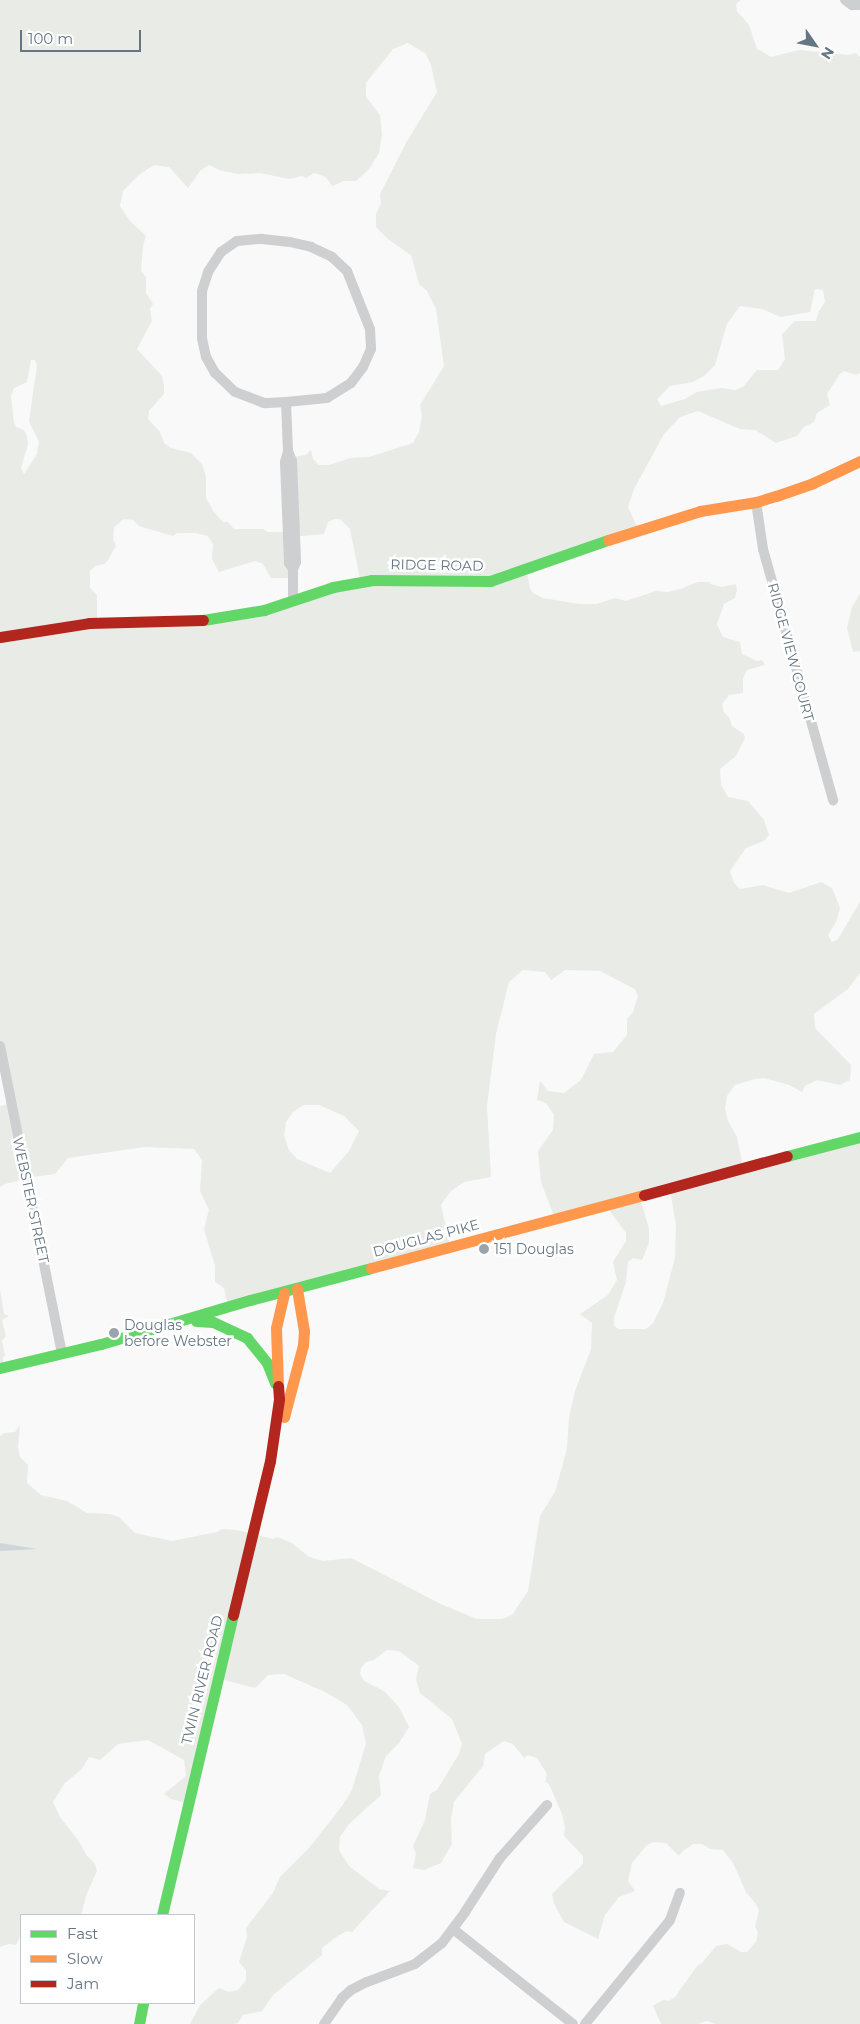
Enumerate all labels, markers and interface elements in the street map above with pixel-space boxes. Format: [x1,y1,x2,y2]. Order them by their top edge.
scale bar [22,20,144,52]
north arrow [790,20,840,70]
text: 100 m [28,29,73,48]
text: N [817,44,838,63]
street label: RIDGE ROAD [390,556,484,574]
street label: RIDGE VIEW COURT [764,581,818,723]
street label: WEBSTER STREET [9,1135,53,1265]
street label: DOUGLAS PIKE [371,1216,481,1260]
place label: 151 Douglas [494,1241,574,1257]
marker: 151 Douglas [478,1243,490,1255]
place label: Douglas before Webster [124,1317,232,1350]
marker: Douglas before Webster [108,1327,120,1339]
street label: TWIN RIVER ROAD [178,1614,226,1746]
legend [20,1914,195,2004]
text: Fast [67,1924,98,1943]
text: Slow [67,1949,103,1968]
text: Jam [67,1974,99,1993]

